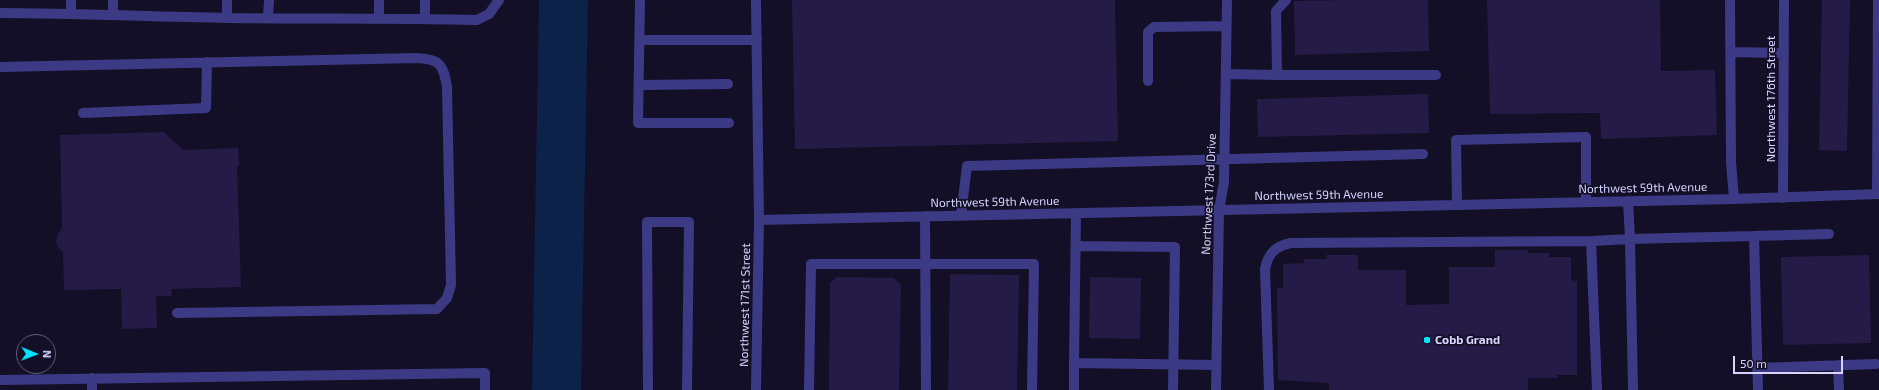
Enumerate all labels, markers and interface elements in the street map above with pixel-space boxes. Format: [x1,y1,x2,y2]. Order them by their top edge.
street label: Northwest 176th Street [1764,36,1778,162]
street label: Northwest 173rd Drive [1199,133,1219,255]
street label: Northwest 59th Avenue [1578,180,1708,196]
street label: Northwest 59th Avenue [1254,187,1384,203]
street label: Northwest 59th Avenue [930,194,1060,210]
street label: Northwest 171st Street [737,243,753,367]
place label: Cobb Grand [1435,333,1500,347]
north arrow [16,334,56,374]
marker: Cobb Grand [1422,335,1432,345]
scale bar [1735,348,1845,374]
text: N [41,350,54,358]
text: 50 m [1740,356,1767,370]

